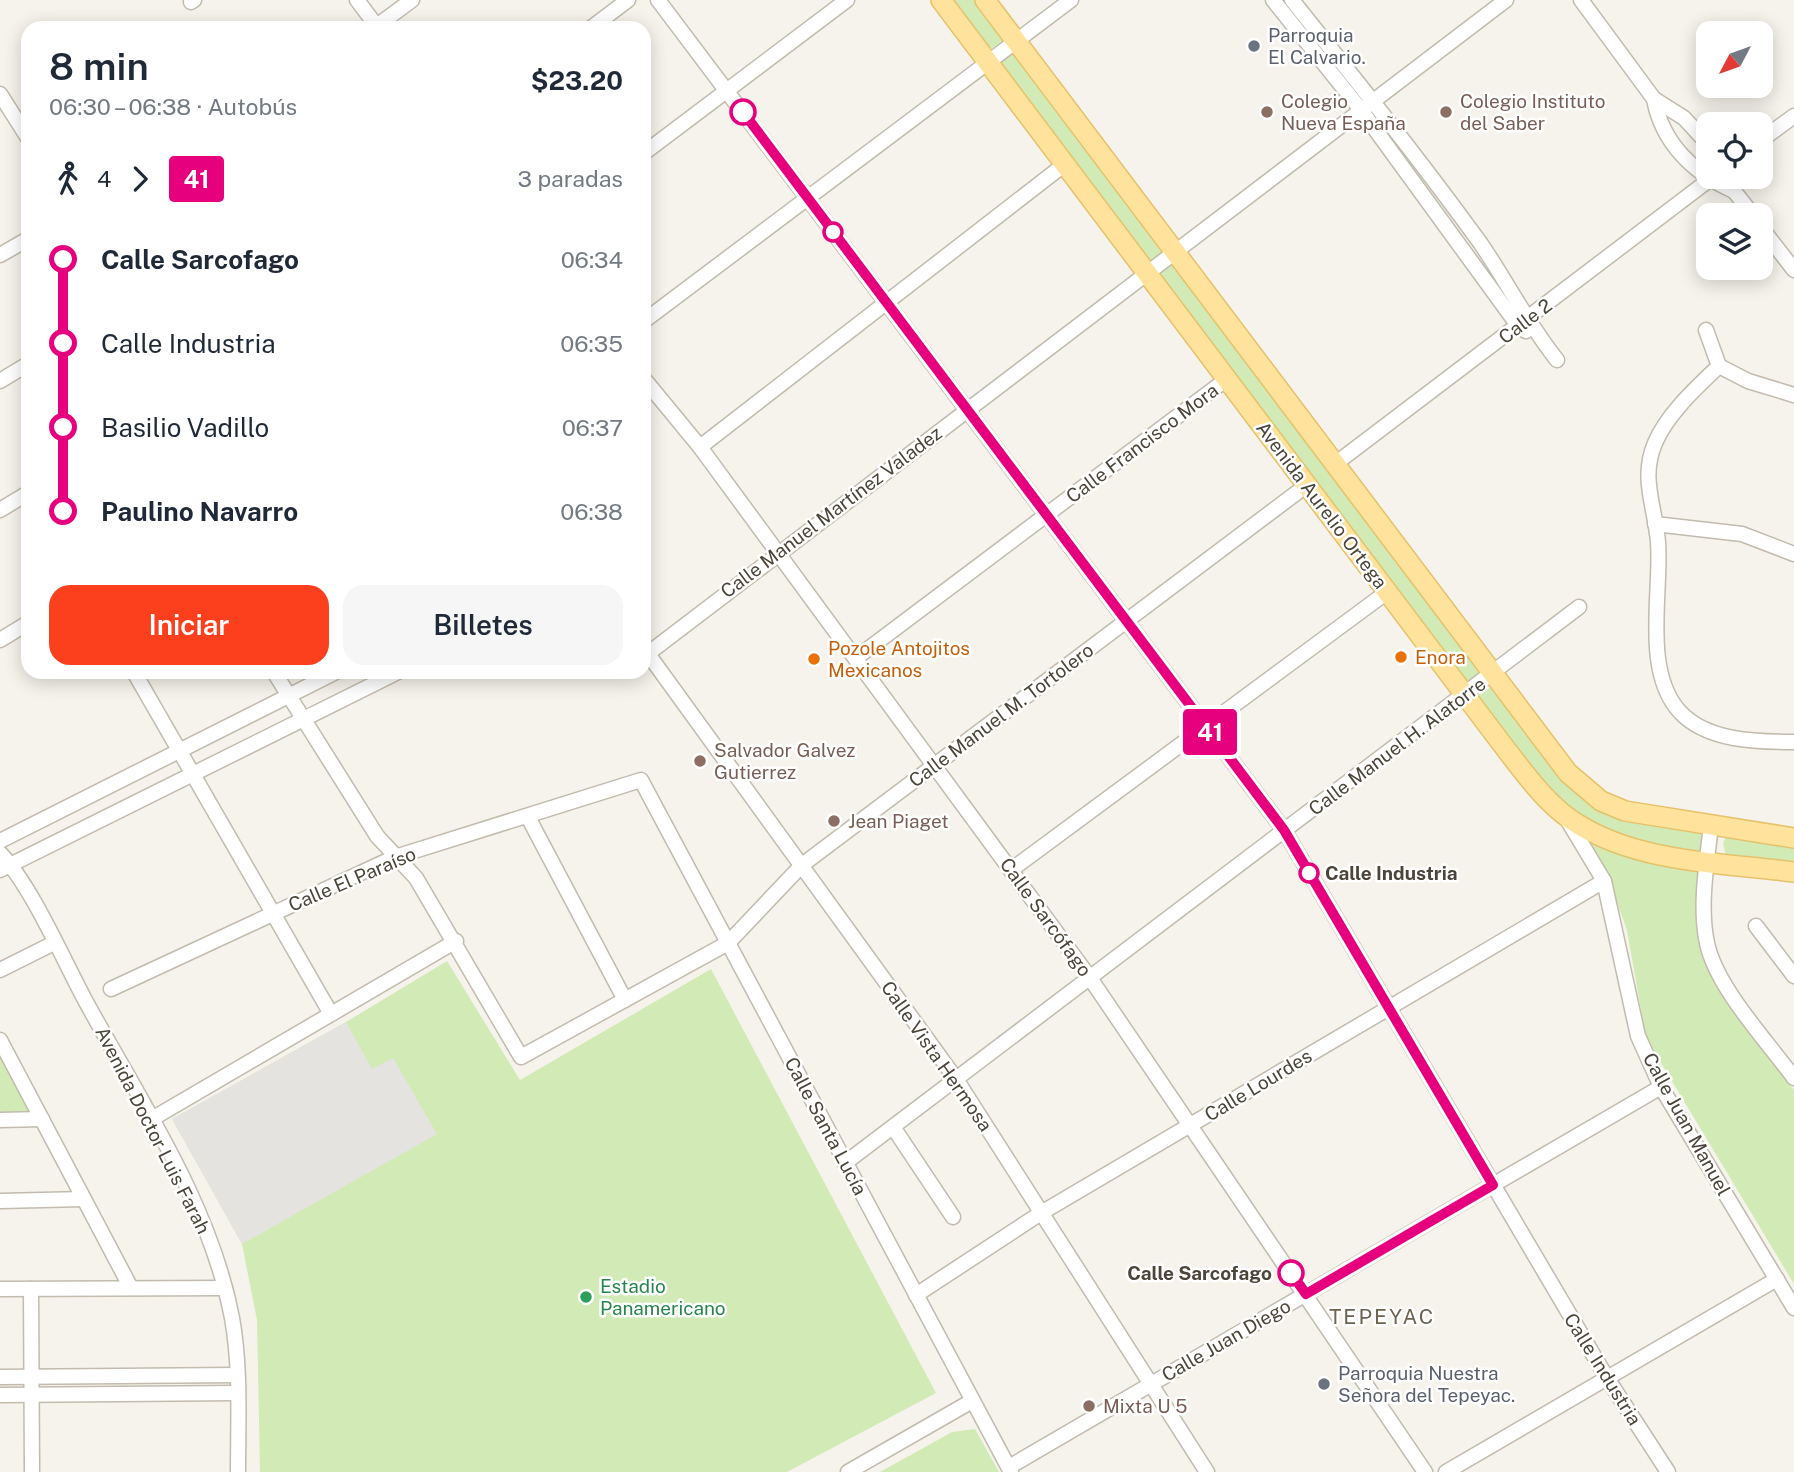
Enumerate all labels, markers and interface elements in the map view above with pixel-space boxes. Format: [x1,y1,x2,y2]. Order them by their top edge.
north arrow [1696,21,1773,98]
map controls [1696,21,1773,280]
place label: Parroquia El Calvario. [1268,24,1366,68]
marker: Parroquia El Calvario. [1246,38,1262,54]
text: 8 min [49,44,149,89]
text: $23.20 [531,65,623,96]
place label: Colegio Nueva España [1281,90,1406,134]
place label: Colegio Instituto del Saber [1460,90,1605,134]
text: 06:30 – 06:38 · Autobús [49,93,297,120]
unlabelled marker [730,99,756,125]
marker: Colegio Nueva España [1259,104,1275,120]
marker: Colegio Instituto del Saber [1438,104,1454,120]
button: locate [1696,112,1773,189]
icon: walk [49,160,87,198]
icon: forward [121,160,159,198]
text: 4 [97,165,111,192]
text: 41 [183,165,210,193]
text: 3 paradas [517,165,623,192]
button: layers [1696,203,1773,280]
unlabelled marker [823,222,843,242]
text: Calle Sarcofago [101,244,299,275]
text: 06:34 [561,246,623,273]
street label: Calle 2 [1494,294,1556,348]
text: Calle Industria [101,328,276,359]
text: 06:35 [560,330,623,357]
street label: Calle Francisco Mora [1062,379,1222,507]
text: Basilio Vadillo [101,412,269,443]
text: 06:37 [562,414,623,441]
street label: Avenida Aurelio Ortega [1252,417,1392,593]
street label: Calle Manuel Martínez Valadez [716,422,946,602]
text: Paulino Navarro [101,496,298,527]
text: 06:38 [560,498,623,525]
button: Iniciar [49,585,329,665]
button: Billetes [343,585,623,665]
place label: Pozole Antojitos Mexicanos [828,637,970,681]
street label: Calle Manuel M. Tortolero [904,638,1098,792]
place label: Enora [1415,646,1466,668]
marker: Enora [1393,649,1409,665]
marker: Pozole Antojitos Mexicanos [806,651,822,667]
street label: Calle Manuel H. Alatorre [1304,672,1490,820]
line badge: 41 [1178,709,1242,755]
text: 41 [1197,718,1223,746]
place label: Salvador Galvez Gutierrez [714,739,855,783]
marker: Salvador Galvez Gutierrez [692,753,708,769]
place label: Jean Piaget [848,810,949,832]
marker: Jean Piaget [826,813,842,829]
street label: Calle El Paraíso [285,842,419,916]
street label: Calle Sarcófago [996,854,1096,980]
place label: Calle Industria [1325,862,1457,884]
marker: Calle Industria [1299,863,1319,883]
street label: Calle Vista Hermosa [877,977,997,1135]
street label: Avenida Doctor Luis Farah [91,1023,215,1237]
street label: Calle Lourdes [1201,1044,1315,1126]
street label: Calle Juan Manuel [1639,1049,1735,1199]
street label: Calle Santa Lucía [780,1053,872,1199]
marker: Calle Sarcofago [1278,1260,1304,1286]
place label: Calle Sarcofago [1127,1262,1272,1284]
place label: Estadio Panamericano [600,1275,726,1319]
marker: Estadio Panamericano [578,1289,594,1305]
street label: Calle Juan Diego [1158,1294,1294,1386]
district label: TEPEYAC [1329,1304,1435,1329]
street label: Calle Industria [1560,1309,1646,1429]
place label: Parroquia Nuestra Señora del Tepeyac. [1338,1362,1515,1406]
marker: Parroquia Nuestra Señora del Tepeyac. [1316,1376,1332,1392]
place label: Mixta U 5 [1103,1395,1187,1417]
marker: Mixta U 5 [1081,1398,1097,1414]

